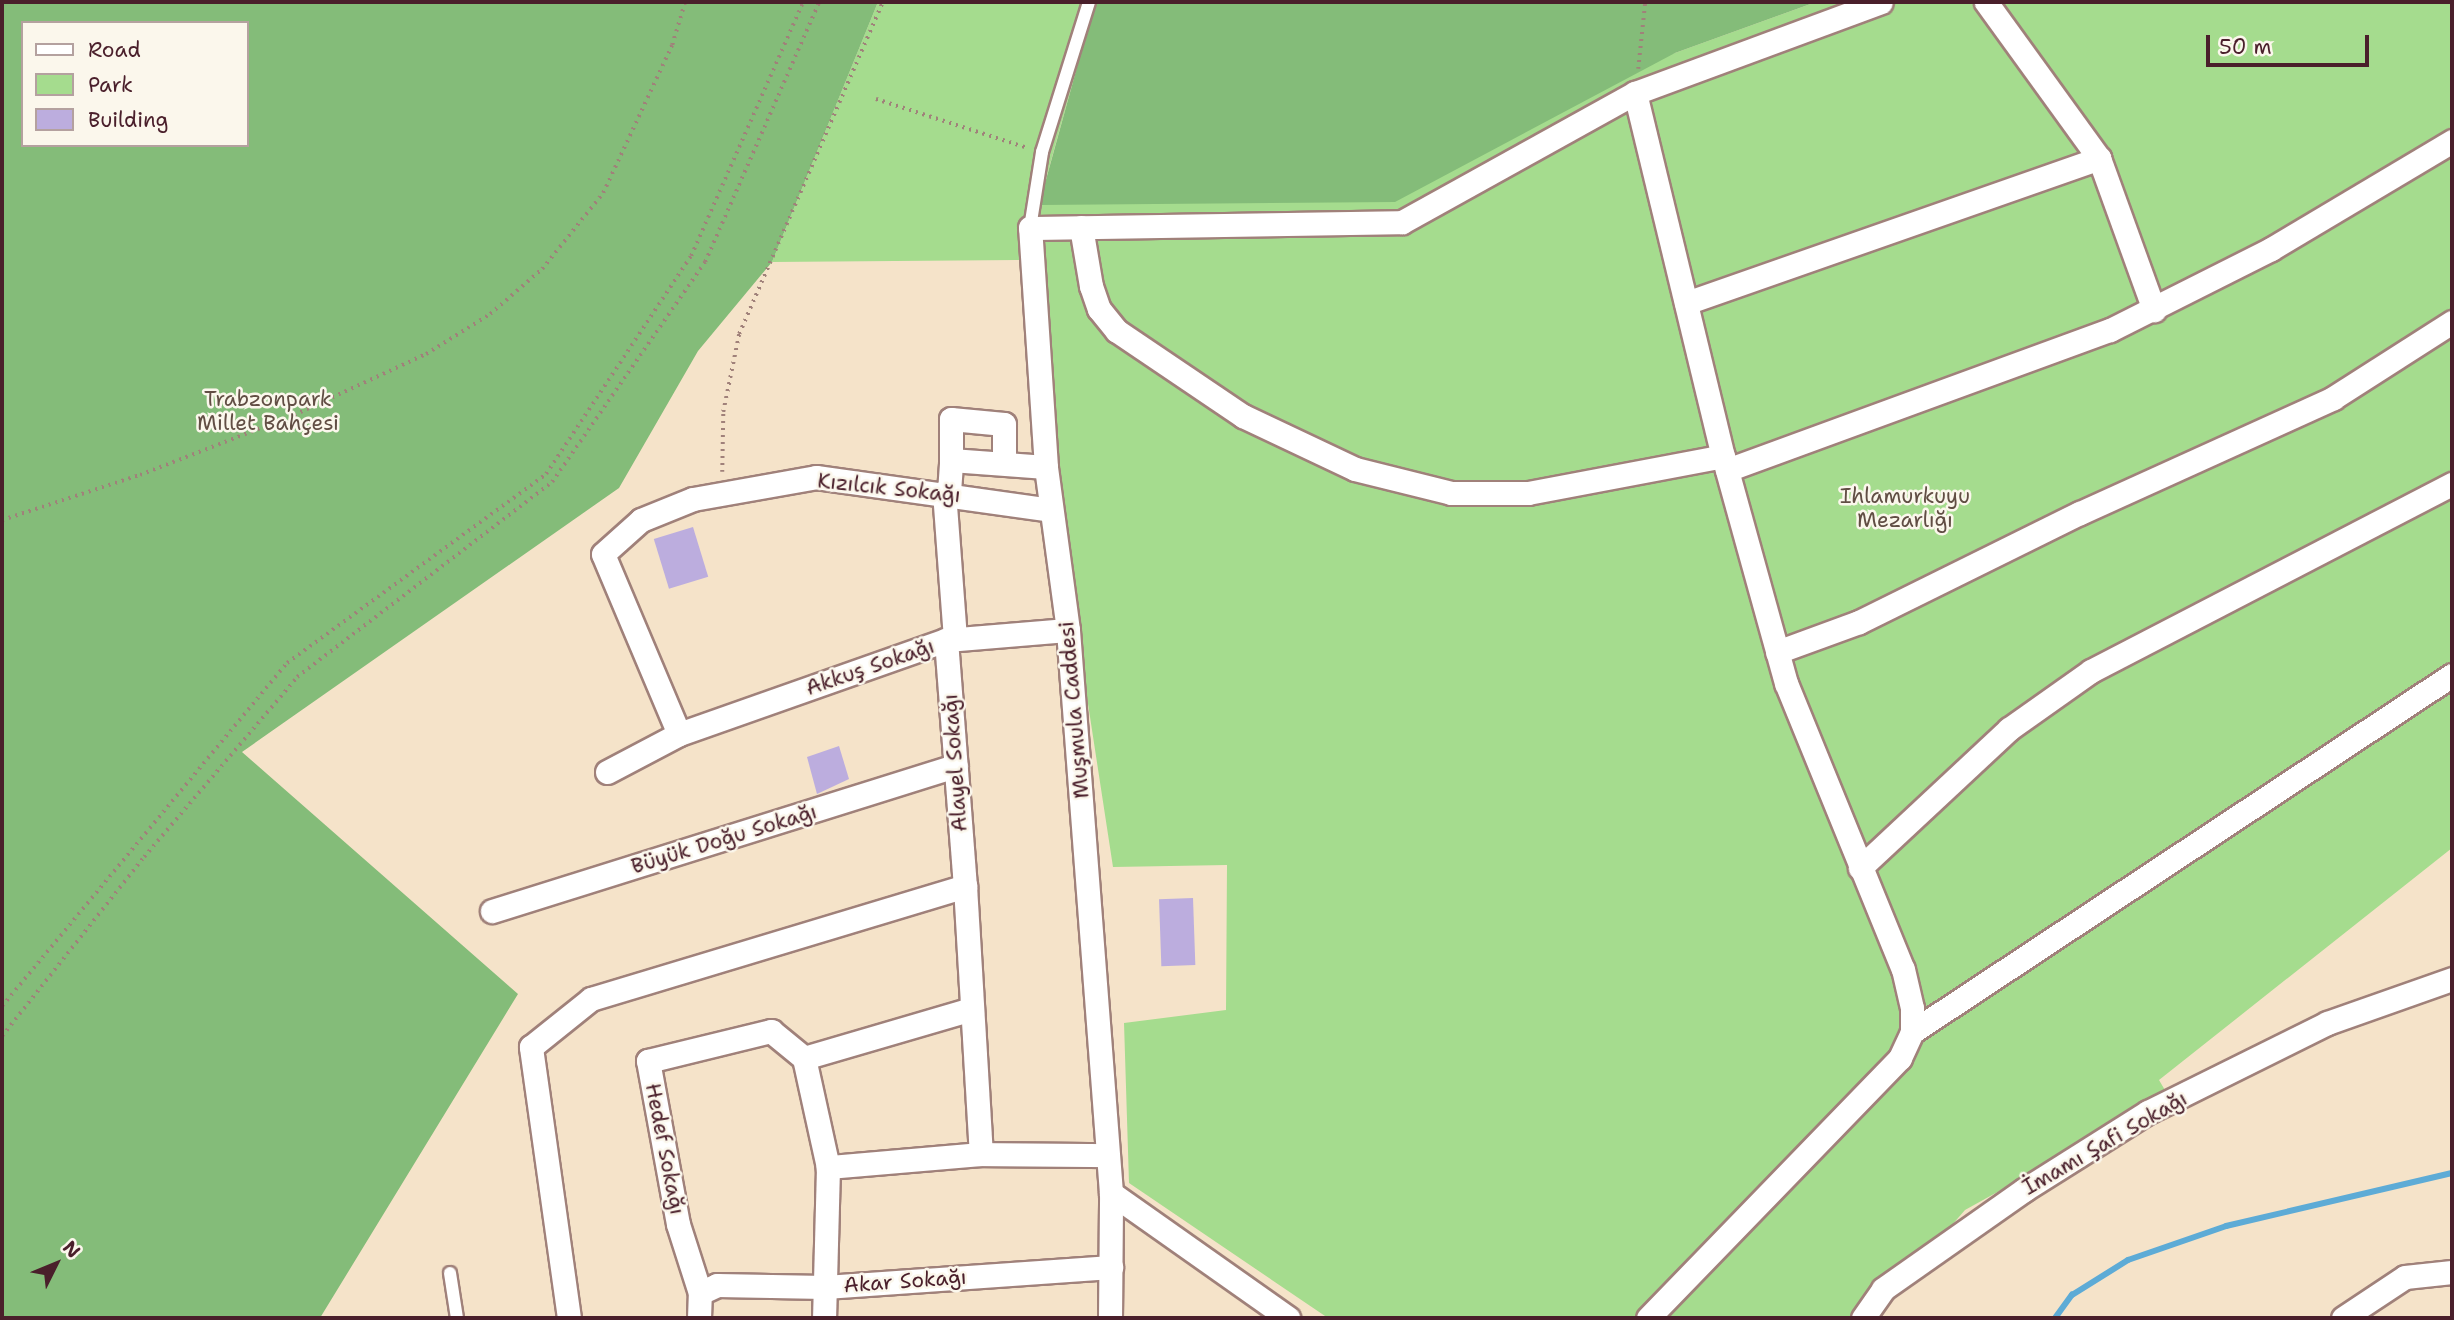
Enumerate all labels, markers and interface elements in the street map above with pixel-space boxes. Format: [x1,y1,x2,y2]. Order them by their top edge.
legend [21,21,248,147]
scale bar [2209,21,2372,65]
text: 50 m [2219,33,2272,61]
text: Road [88,36,141,64]
text: Park [88,71,133,99]
text: Building [88,106,168,134]
park label: Trabzonpark Millet Bahçesi [197,386,339,436]
street label: Kızılcık Sokağı [816,468,962,508]
park label: Ihlamurkuyu Mezarlığı [1840,483,1970,533]
street label: Muşmula Caddesi [1054,620,1094,800]
street label: Akkuş Sokağı [802,633,938,701]
street label: Alayel Sokağı [938,693,972,833]
street label: Büyük Doğu Sokağı [628,799,820,879]
street label: Hedef Sokağı [640,1081,690,1217]
street label: İmamı Şafi Sokağı [2018,1086,2192,1200]
north arrow [21,1229,91,1299]
text: N [57,1235,86,1263]
street label: Akar Sokağı [843,1264,967,1298]

